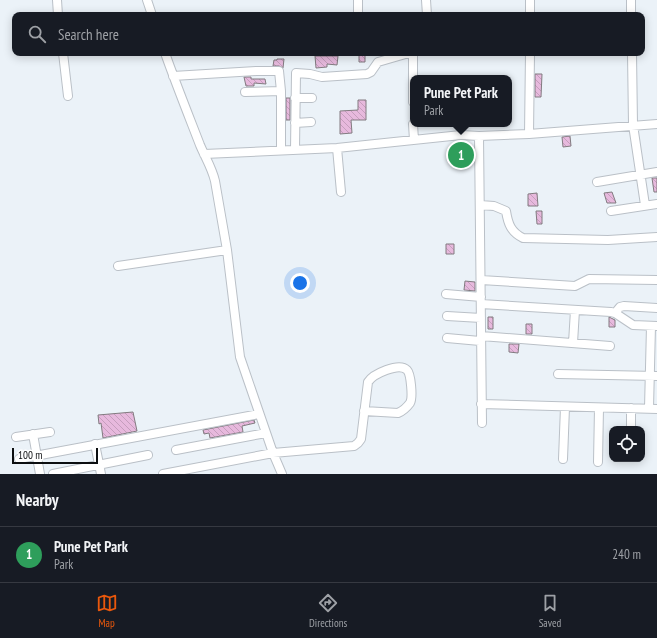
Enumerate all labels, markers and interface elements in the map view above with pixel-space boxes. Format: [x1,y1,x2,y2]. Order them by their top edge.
search box [12,12,645,56]
icon: search [26,23,48,45]
text: Search here [58,25,119,44]
popup [410,75,512,127]
text: Pune Pet Park [424,83,498,102]
text: Park [424,102,443,119]
pin: 1 [448,140,474,170]
your location [290,273,310,293]
map controls [609,426,645,462]
button: locate [609,426,645,462]
scale bar [12,446,98,465]
text: 100 m [18,448,42,462]
text: Nearby [16,489,59,511]
text: Pune Pet Park [54,537,128,556]
text: 1 [26,546,32,563]
text: 240 m [612,546,641,563]
text: Park [54,556,73,573]
tab: Map [96,592,118,630]
tab: Directions [309,592,347,630]
tab: Saved [539,592,561,630]

